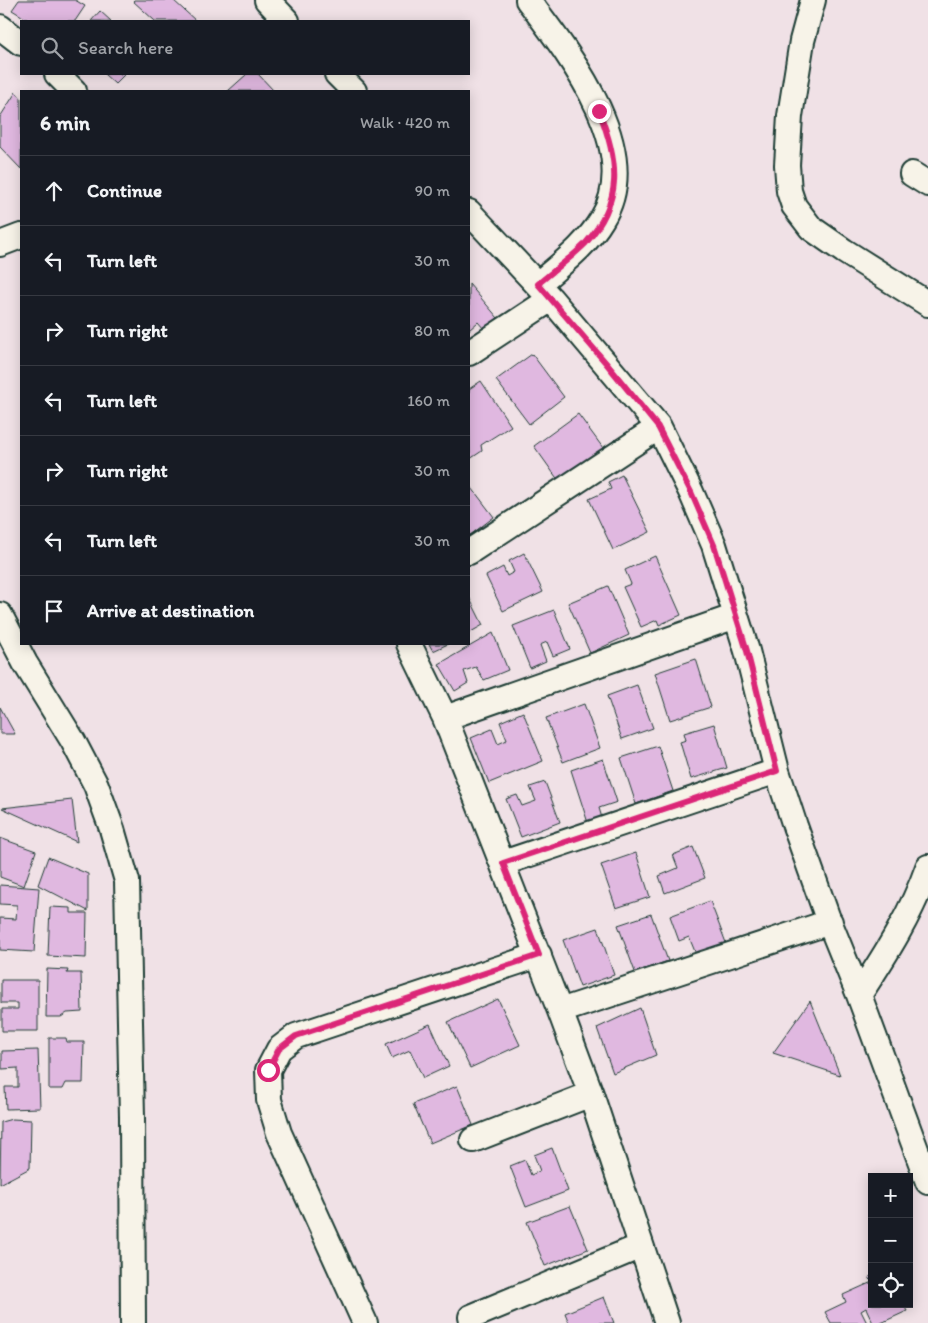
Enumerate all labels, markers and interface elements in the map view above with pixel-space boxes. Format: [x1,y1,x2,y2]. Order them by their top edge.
search box [20,20,470,75]
icon: search [38,34,66,62]
text: Search here [78,36,173,59]
route end [588,100,611,123]
text: 6 min [40,110,90,135]
text: Walk · 420 m [360,113,450,132]
icon: ahead [40,177,68,205]
text: Continue [87,179,162,202]
text: 90 m [415,181,450,200]
icon: left [40,247,68,275]
text: Turn left [87,249,157,272]
text: 30 m [414,251,450,270]
icon: right [40,317,68,345]
text: Turn right [87,319,168,342]
text: 80 m [414,321,450,340]
icon: left [40,387,68,415]
text: Turn left [87,389,157,412]
text: 160 m [407,391,450,410]
icon: right [40,457,68,485]
text: Turn right [87,459,168,482]
text: 30 m [414,461,450,480]
icon: left [40,527,68,555]
text: Turn left [87,529,157,552]
text: 30 m [414,531,450,550]
icon: arrive [40,597,68,625]
text: Arrive at destination [87,599,254,622]
route start [257,1059,280,1082]
map controls [868,1173,913,1308]
button: + [868,1173,913,1218]
button: − [868,1218,913,1263]
button: locate [868,1263,913,1308]

